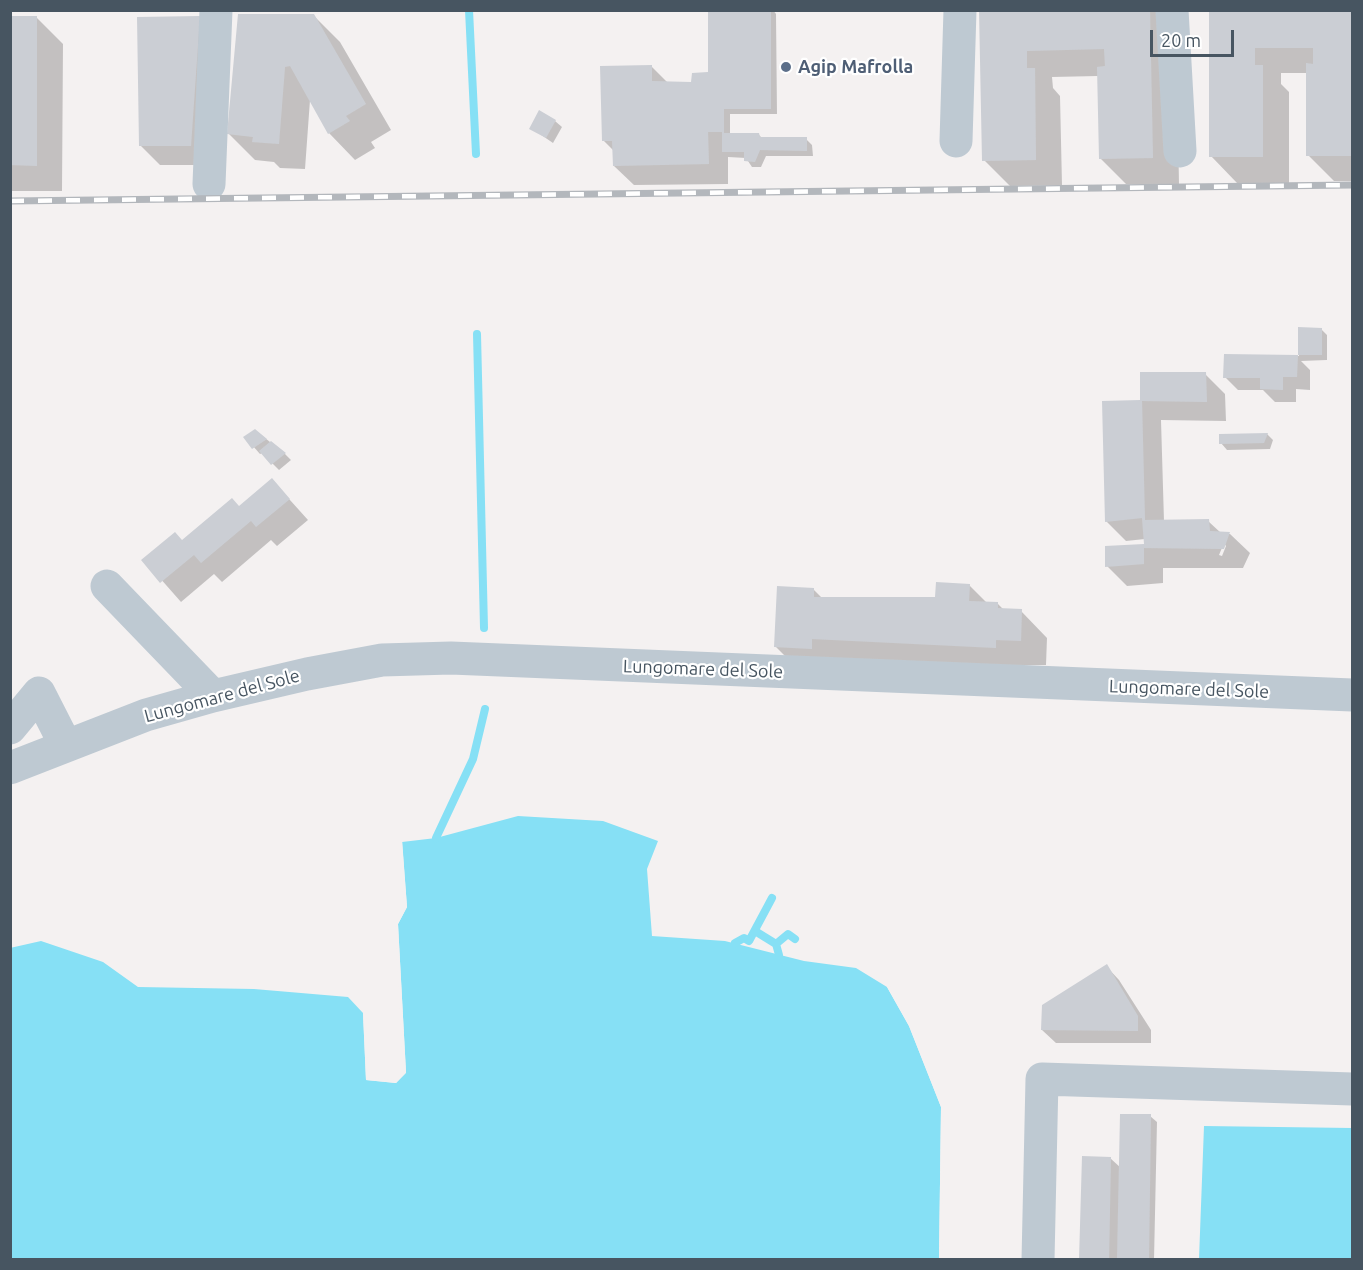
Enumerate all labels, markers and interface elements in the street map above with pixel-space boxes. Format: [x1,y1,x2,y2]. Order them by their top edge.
scale bar [1153,18,1237,56]
text: 20 m [1161,30,1201,50]
place label: Agip Mafrolla [798,56,913,78]
marker: Agip Mafrolla [779,60,793,74]
street label: Lungomare del Sole [623,655,783,683]
street label: Lungomare del Sole [142,665,302,727]
street label: Lungomare del Sole [1109,675,1269,703]

